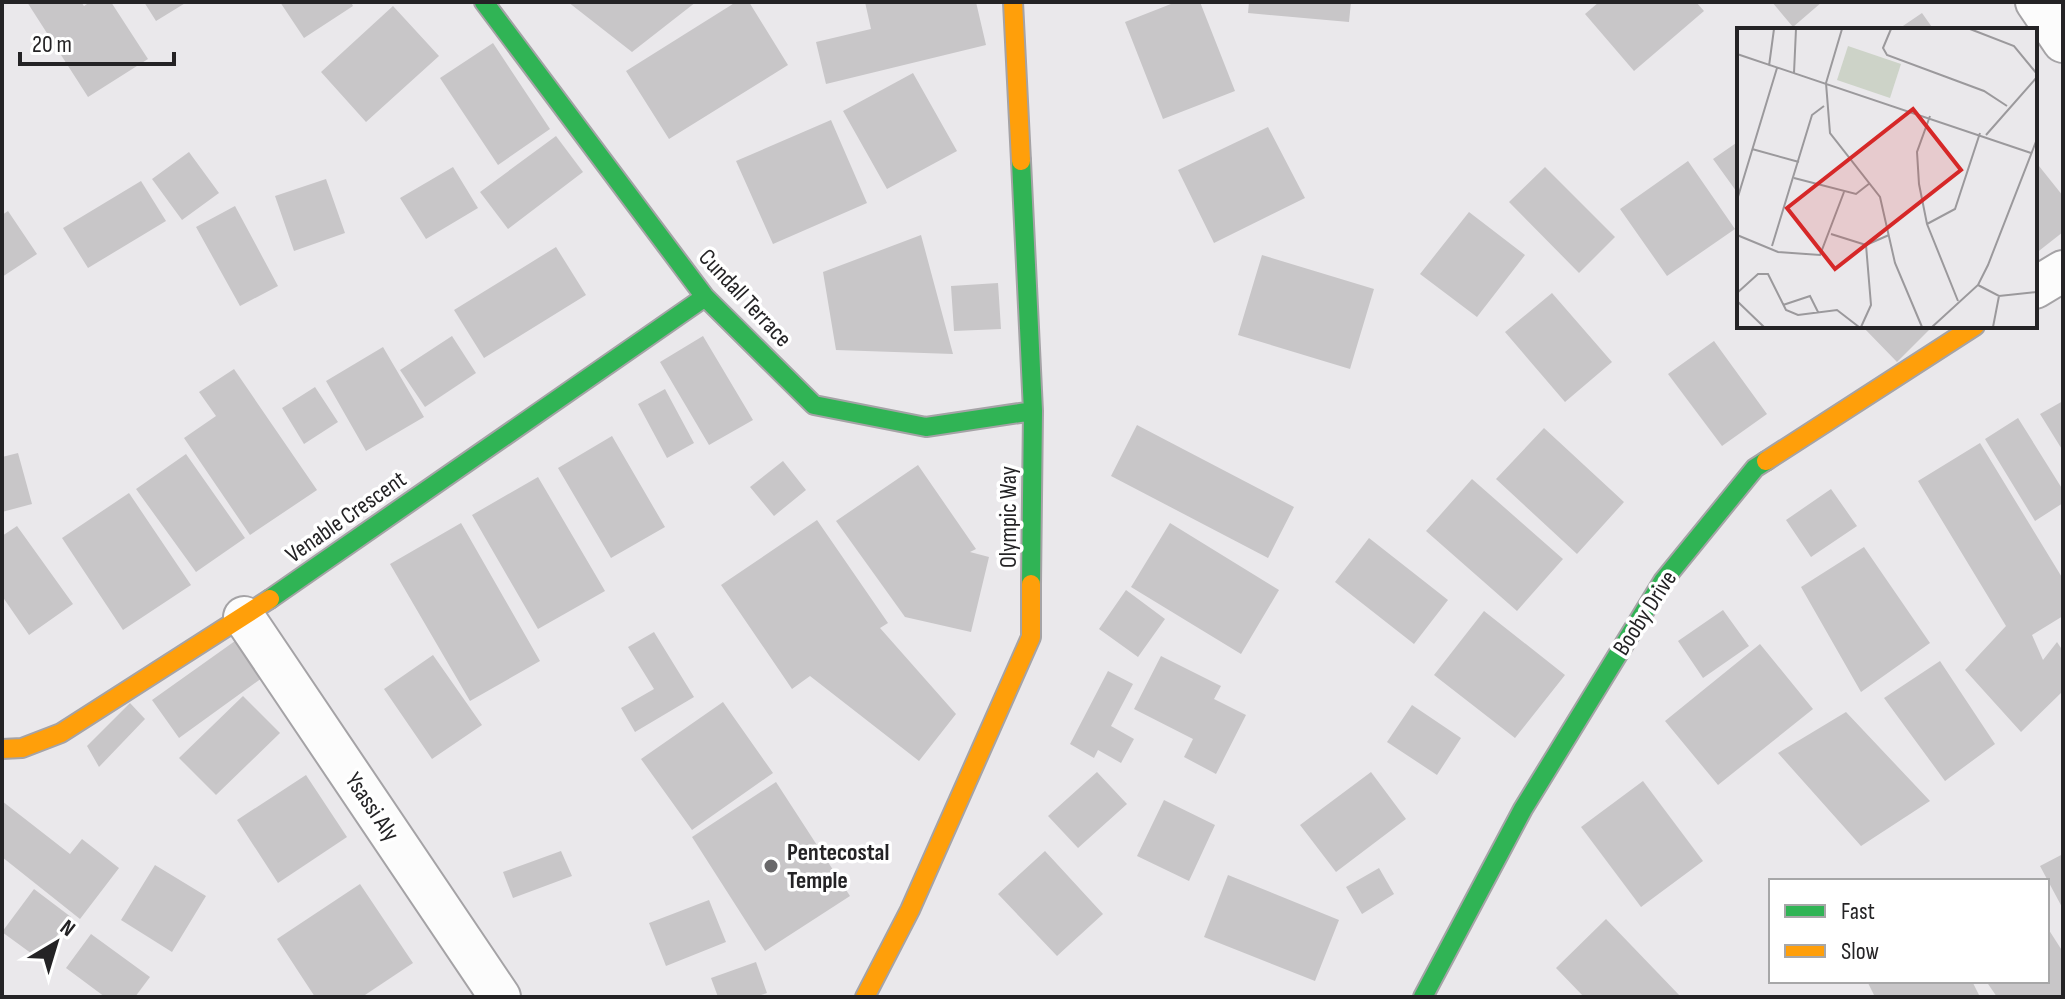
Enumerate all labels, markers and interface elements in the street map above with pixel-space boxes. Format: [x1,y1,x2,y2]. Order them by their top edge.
scale bar [20,16,174,66]
inset map [1737,28,2037,328]
text: 20 m [32,30,72,59]
street label: Cundall Terrace [692,243,798,353]
street label: Venable Crescent [280,465,412,569]
street label: Olympic Way [994,466,1023,568]
street label: Booby Drive [1607,565,1683,661]
street label: Ysassi Aly [339,767,405,847]
place label: Pentecostal Temple [787,838,889,895]
marker: Pentecostal Temple [762,857,780,875]
legend [1769,879,2049,983]
text: Fast [1841,897,1875,926]
north arrow [16,903,96,983]
text: N [54,914,80,943]
text: Slow [1841,937,1879,966]

